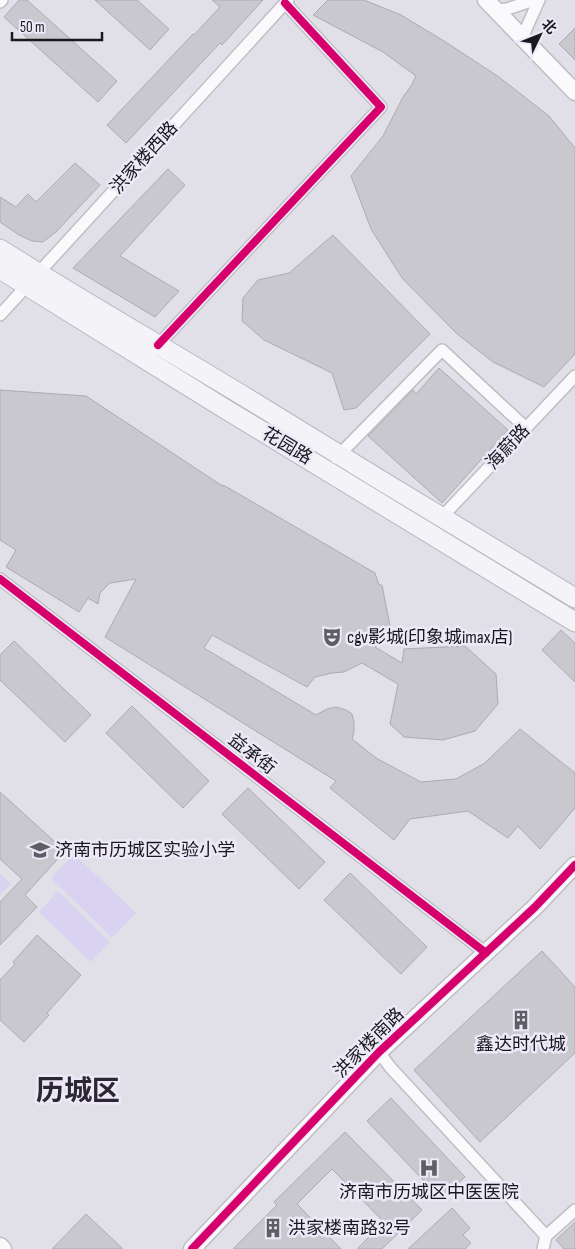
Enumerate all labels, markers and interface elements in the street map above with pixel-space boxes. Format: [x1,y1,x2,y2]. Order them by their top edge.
scale bar [12,10,102,42]
north arrow [515,10,565,60]
text: 北 [538,16,560,37]
text: 50 m [20,18,45,37]
street label: 洪家楼西路 [106,118,182,198]
street label: 海蔚路 [482,420,534,474]
street label: 花园路 [258,423,316,469]
theatre icon: cgv影城(印象城imax店) [321,626,343,648]
place label: cgv影城(印象城imax店) [347,627,512,648]
street label: 益承街 [224,729,280,779]
school or university icon: 济南市历城区实验小学 [29,839,51,861]
place label: 济南市历城区实验小学 [55,840,235,861]
street label: 洪家楼南路 [330,1004,408,1082]
building icon: 鑫达时代城 [510,1009,532,1031]
place label: 鑫达时代城 [476,1034,566,1055]
district label: 历城区 [36,1075,120,1108]
hospital icon: 济南市历城区中医医院 [418,1157,440,1179]
place label: 济南市历城区中医医院 [339,1182,519,1203]
building icon: 洪家楼南路32号 [262,1217,284,1239]
place label: 洪家楼南路32号 [288,1218,411,1239]

